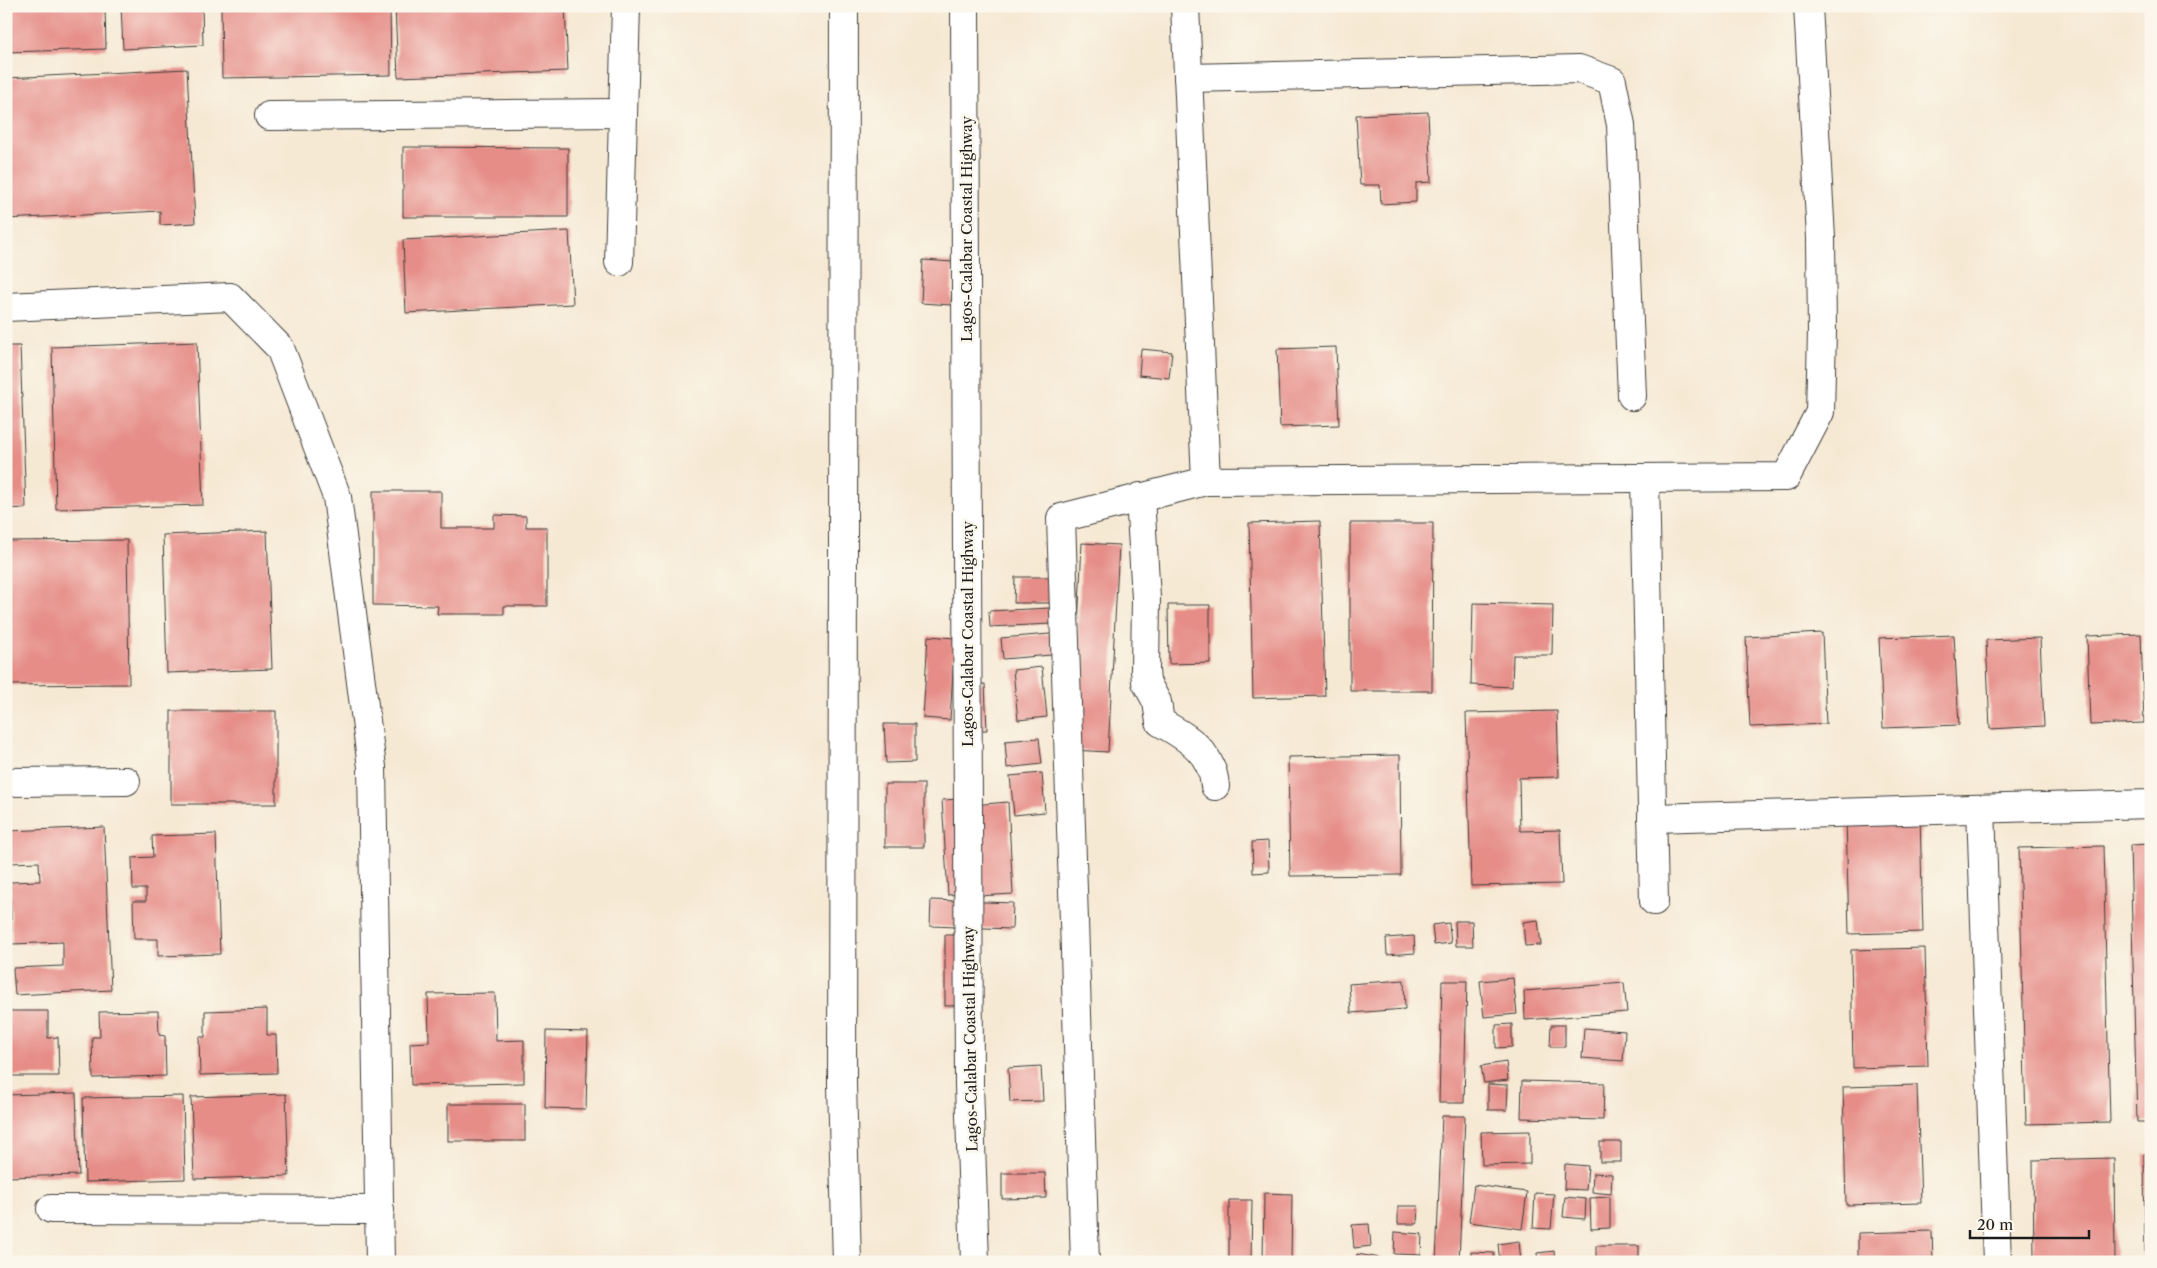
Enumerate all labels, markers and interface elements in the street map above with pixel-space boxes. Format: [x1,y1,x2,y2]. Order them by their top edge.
street label: Lagos-Calabar Coastal Highway [957,115,976,342]
street label: Lagos-Calabar Coastal Highway [958,520,977,747]
street label: Lagos-Calabar Coastal Highway [959,925,981,1152]
scale bar [1970,1208,2088,1240]
text: 20 m [1977,1215,2013,1234]

